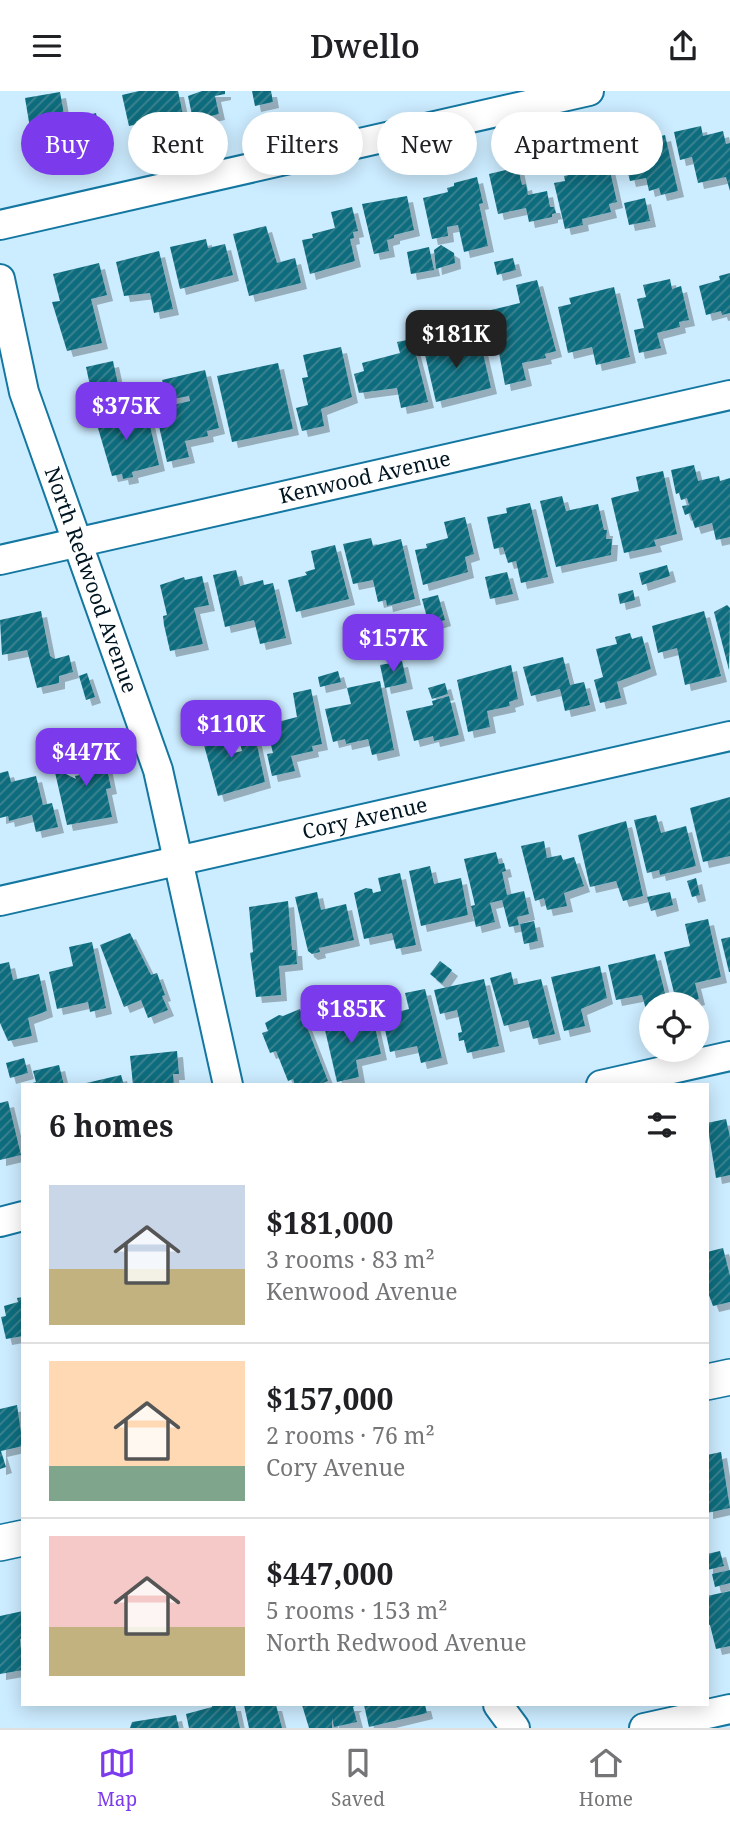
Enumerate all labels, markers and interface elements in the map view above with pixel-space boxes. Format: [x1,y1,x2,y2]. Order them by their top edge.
text: Dwello [310,24,420,67]
icon: menu [28,27,66,65]
icon: share [664,27,702,65]
chip: Buy [21,112,114,175]
chip: Rent [128,112,228,175]
chip: Filters [242,112,363,175]
chip: New [377,112,477,175]
chip: Apartment [491,112,663,175]
pin: $181K [407,310,505,370]
text: $181K [422,317,490,349]
pin: $375K [77,383,175,442]
text: $375K [92,389,160,421]
street label: Kenwood Avenue [276,444,453,510]
street label: North Redwood Avenue [39,463,145,697]
pin: $157K [344,615,442,674]
text: $157K [359,621,427,653]
pin: $110K [182,701,280,760]
text: $110K [197,707,265,739]
pin: $447K [37,729,135,788]
text: $447K [52,735,120,767]
street label: Cory Avenue [299,790,430,845]
pin: $185K [302,985,400,1045]
text: $185K [317,992,385,1024]
map controls [639,992,709,1062]
button: locate [639,992,709,1062]
text: 6 homes [49,1105,173,1146]
icon: filters [643,1106,681,1144]
text: $181,000 [266,1202,393,1243]
icon: home [105,1213,189,1297]
text: 3 rooms · 83 m² [266,1243,435,1275]
text: Kenwood Avenue [266,1275,457,1307]
text: $157,000 [266,1378,393,1419]
icon: home [105,1389,189,1473]
text: 2 rooms · 76 m² [266,1419,435,1451]
text: Cory Avenue [266,1451,405,1483]
text: $447,000 [266,1553,393,1594]
icon: home [105,1564,189,1648]
text: 5 rooms · 153 m² [266,1594,448,1626]
text: North Redwood Avenue [266,1626,527,1658]
tab: Map [97,1744,137,1812]
tab: Saved [331,1744,385,1812]
tab: Home [579,1744,633,1812]

